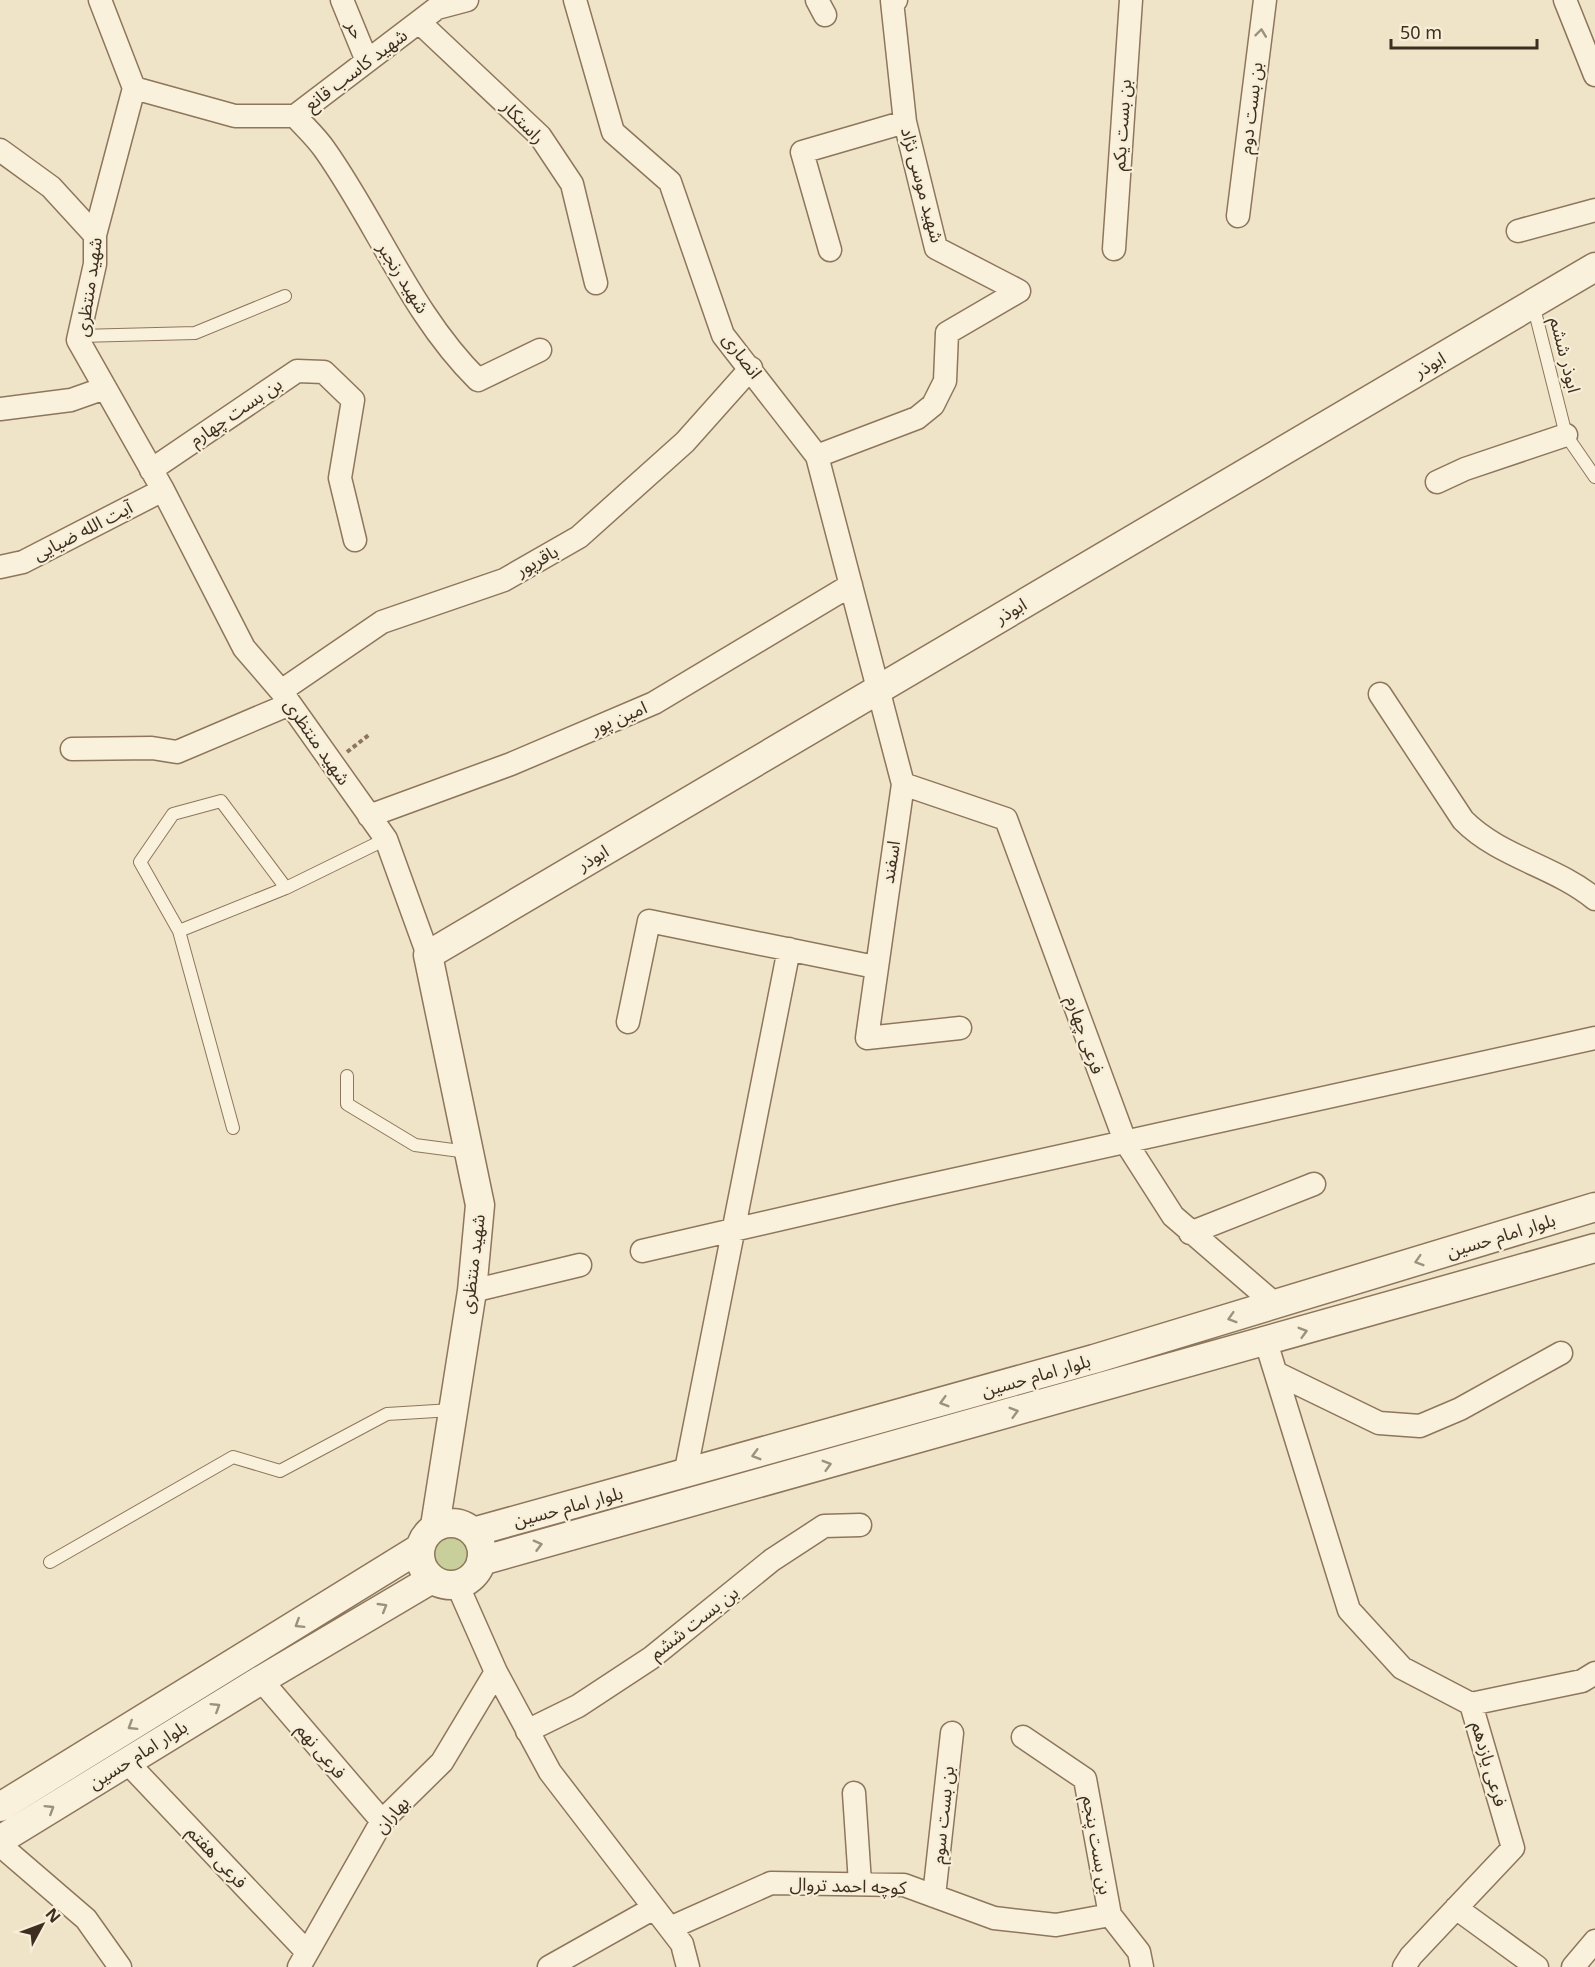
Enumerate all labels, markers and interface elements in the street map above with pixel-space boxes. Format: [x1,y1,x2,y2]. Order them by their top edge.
scale bar [1391,12,1536,50]
street label: حر [334,13,376,46]
text: 50 m [1400,14,1442,52]
street label: شهید کاسب قانع [295,18,417,122]
one-way arrow [1254,29,1266,38]
street label: بن بست دوم [1227,60,1275,156]
street label: بن بست یکم [1100,78,1144,172]
street label: راستکار [490,89,555,154]
street label: شهید موسی نژاد [888,123,956,247]
street label: شهید رنجبر [365,233,440,322]
street label: شهید منتظری [63,235,115,339]
street label: ابوذر ششم [1537,313,1593,397]
street label: انصاری [711,324,773,388]
street label: ابوذر [1405,340,1454,390]
street label: بن بست چهارم [181,366,291,458]
street label: آیت الله ضیایی [26,489,141,573]
street label: باقرپور [507,533,566,589]
street label: ابوذر [986,586,1035,636]
street label: امین پور [584,689,653,747]
street label: شهید منتظری [273,690,361,794]
street label: ابوذر [568,833,617,883]
street label: اسفند [869,838,913,886]
street label: فرعی چهارم [1054,990,1116,1080]
street label: بلوار امام حسین [1442,1201,1560,1271]
street label: شهید منتظری [448,1212,498,1316]
one-way arrow [1414,1254,1425,1266]
one-way arrow [1227,1311,1238,1323]
one-way arrow [1298,1326,1308,1339]
street label: بلوار امام حسین [977,1342,1095,1410]
one-way arrow [939,1395,950,1407]
one-way arrow [1009,1407,1019,1419]
one-way arrow [751,1448,762,1460]
one-way arrow [821,1460,832,1472]
street label: بلوار امام حسین [509,1474,627,1540]
one-way arrow [532,1540,542,1552]
street label: بن بست ششم [640,1575,748,1671]
one-way arrow [377,1603,387,1615]
one-way arrow [295,1616,305,1628]
one-way arrow [210,1703,220,1715]
street label: بلوار امام حسین [80,1709,196,1801]
street label: فرعی نهم [285,1714,357,1788]
street label: فرعی یازدهم [1459,1717,1519,1811]
one-way arrow [128,1718,139,1729]
street label: بن بست سوم [919,1764,967,1866]
street label: بهاران [364,1787,420,1843]
street label: بن بست پنجم [1070,1792,1124,1898]
one-way arrow [44,1805,54,1817]
street label: فرعی هفتم [177,1816,257,1898]
street label: کوچه احمد تروال [789,1865,908,1907]
north arrow [12,1895,72,1955]
text: N [35,1900,70,1932]

